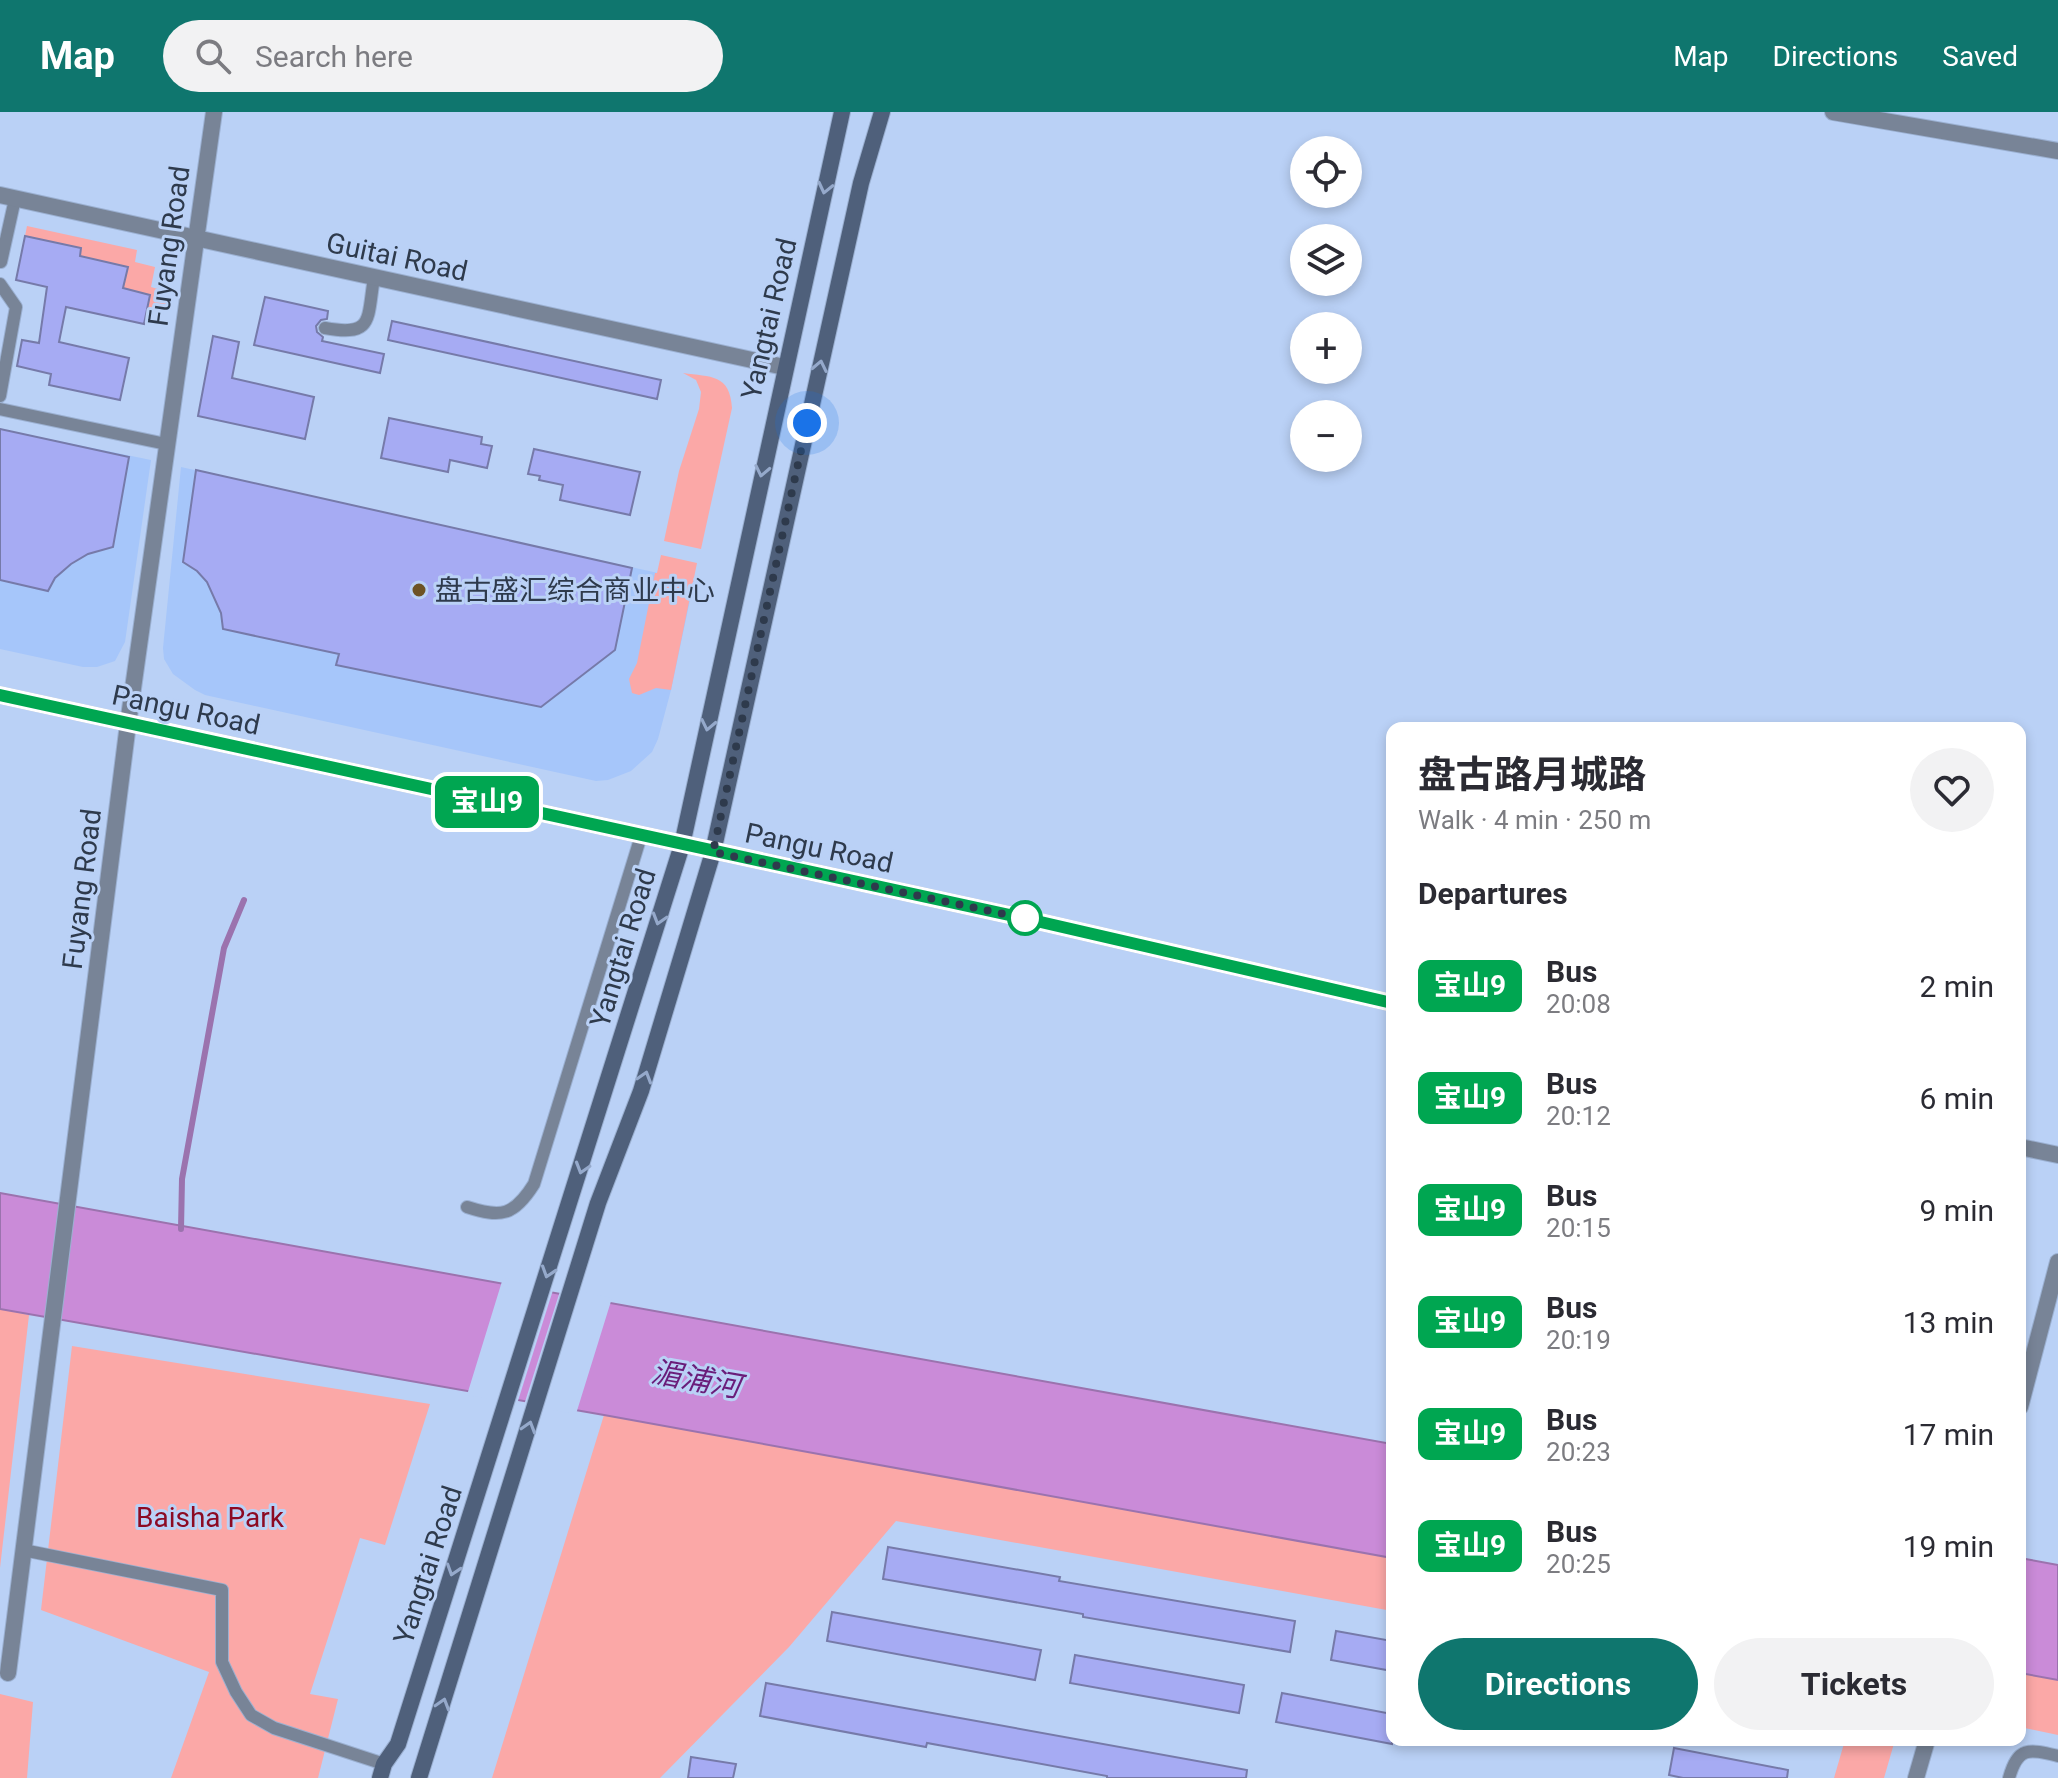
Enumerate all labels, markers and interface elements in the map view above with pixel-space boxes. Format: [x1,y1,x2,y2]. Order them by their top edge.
search box [163,20,723,92]
text: Map [40,34,115,78]
icon: search [191,34,235,78]
text: Search here [255,39,413,74]
text: Map [1673,40,1729,73]
text: Directions [1773,40,1898,73]
text: Saved [1942,40,2018,73]
map controls [1290,136,1362,472]
button: locate [1290,136,1362,208]
street label: Fuyang Road [141,164,197,328]
one-way arrow [817,181,834,194]
button: layers [1290,224,1362,296]
street label: Guitai Road [323,226,471,288]
street label: Yangtai Road [734,235,804,403]
button: + [1290,312,1362,384]
one-way arrow [811,359,828,373]
button: − [1290,400,1362,472]
your location [787,403,827,443]
one-way arrow [754,464,771,477]
place label: 盘古盛汇综合商业中心 [435,574,715,607]
marker: 盘古盛汇综合商业中心 [410,581,428,599]
street label: Pangu Road [109,678,263,742]
one-way arrow [700,718,717,731]
button: heart [1910,748,1994,832]
text: 盘古路月城路 [1418,753,1646,797]
line badge: 宝山9 [441,776,533,828]
text: 宝山9 [451,785,523,818]
text: Walk · 4 min · 250 m [1418,805,1651,835]
street label: Fuyang Road [56,807,108,971]
street label: Pangu Road [742,816,896,880]
street label: Yangtai Road [583,864,663,1032]
text: Departures [1418,876,1568,911]
unlabelled marker [1008,901,1042,935]
one-way arrow [652,912,668,926]
text: Bus [1546,954,1597,989]
text: 宝山9 [1434,969,1506,1002]
text: 2 min [1920,969,1994,1004]
text: 20:08 [1546,989,1611,1019]
text: Bus [1546,1066,1597,1101]
one-way arrow [636,1071,652,1085]
text: 宝山9 [1434,1081,1506,1114]
text: 6 min [1920,1081,1994,1116]
text: 20:12 [1546,1101,1611,1131]
one-way arrow [575,1160,591,1174]
text: Bus [1546,1178,1597,1213]
text: 宝山9 [1434,1193,1506,1226]
text: 9 min [1920,1193,1994,1228]
text: 20:15 [1546,1213,1611,1243]
one-way arrow [542,1265,558,1279]
text: Bus [1546,1290,1597,1325]
text: 宝山9 [1434,1305,1506,1338]
text: 13 min [1903,1305,1994,1340]
text: 20:19 [1546,1325,1611,1355]
water label: 湄浦河 [649,1354,748,1405]
text: Bus [1546,1402,1597,1437]
text: 宝山9 [1434,1417,1506,1450]
text: 17 min [1903,1417,1994,1452]
one-way arrow [520,1420,536,1434]
text: 20:23 [1546,1437,1611,1467]
street label: Yangtai Road [387,1482,469,1648]
park label: Baisha Park [136,1501,285,1534]
text: Bus [1546,1514,1597,1549]
text: 宝山9 [1434,1529,1506,1562]
text: 19 min [1903,1529,1994,1564]
text: 20:25 [1546,1549,1611,1579]
one-way arrow [447,1562,463,1576]
button: Directions [1418,1638,1698,1730]
button: Tickets [1714,1638,1994,1730]
one-way arrow [433,1697,449,1711]

